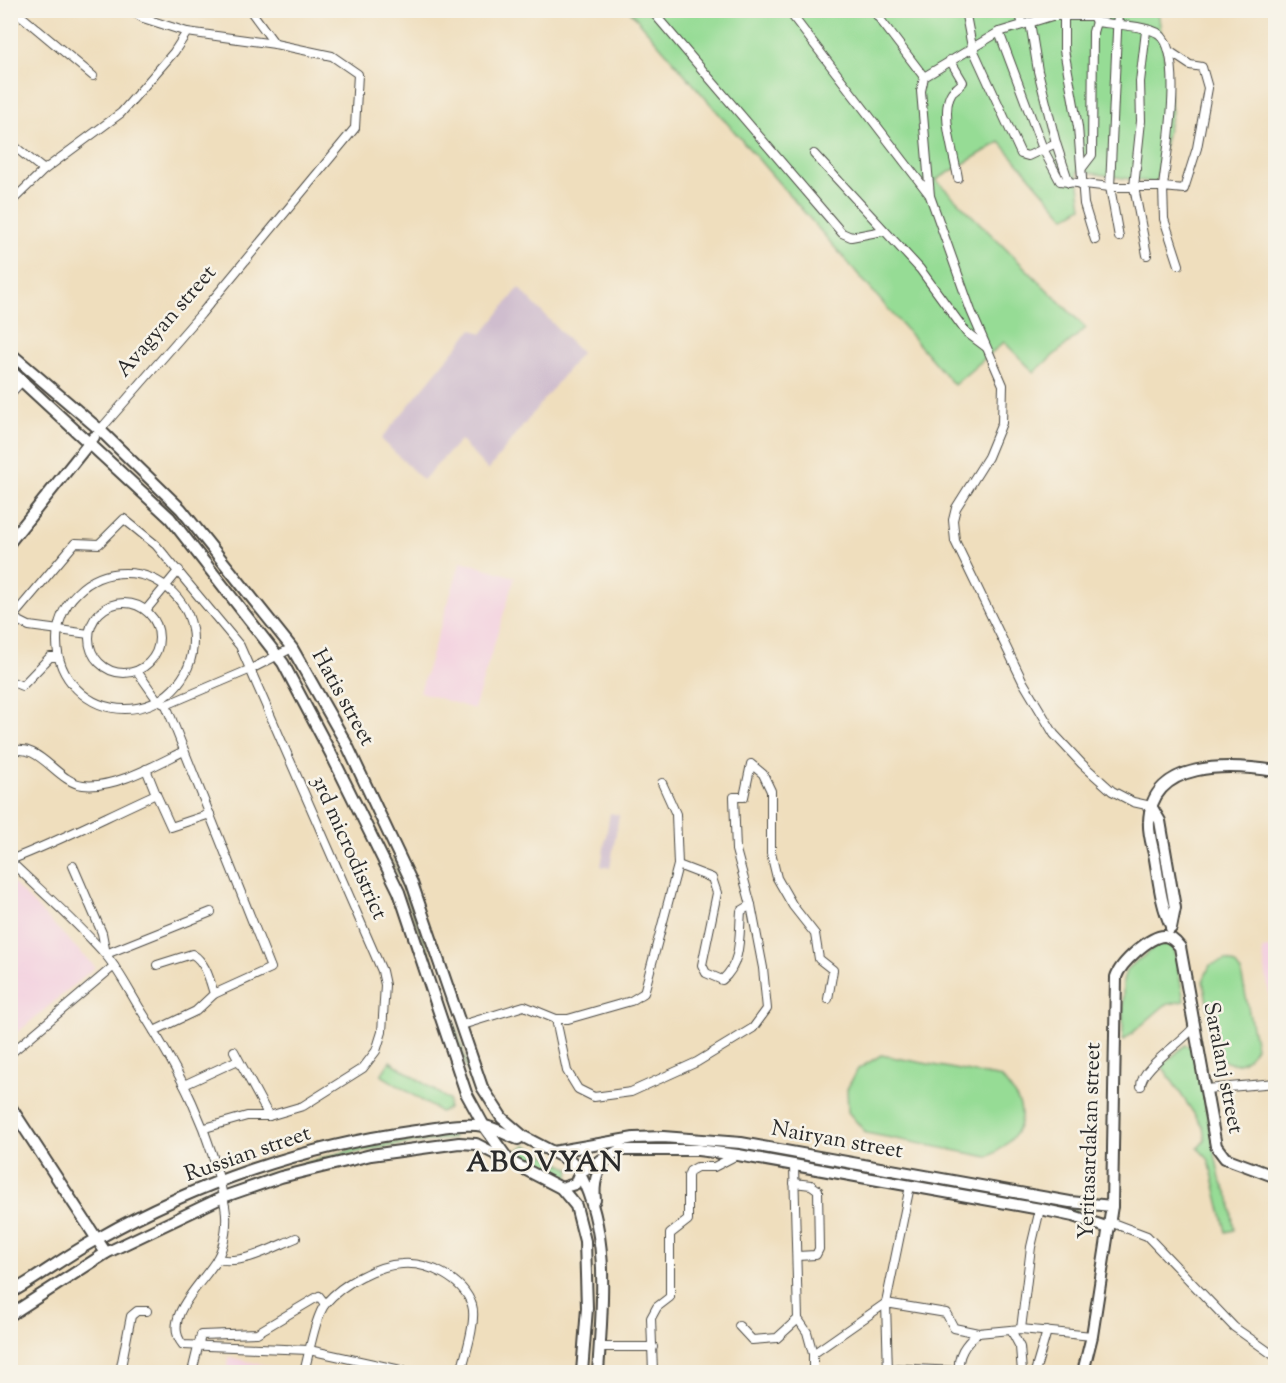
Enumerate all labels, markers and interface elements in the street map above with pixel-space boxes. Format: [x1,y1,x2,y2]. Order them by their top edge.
street label: Avagyan street [109,258,225,385]
street label: Hatis street [302,644,382,753]
street label: 3rd microdistrict [302,771,394,926]
street label: Saralanj street [1194,999,1251,1137]
street label: Yeritasardakan street [1072,1041,1110,1240]
street label: Nairyan street [769,1114,906,1168]
street label: Russian street [181,1118,316,1192]
district label: ABOVYAN [466,1144,624,1184]

